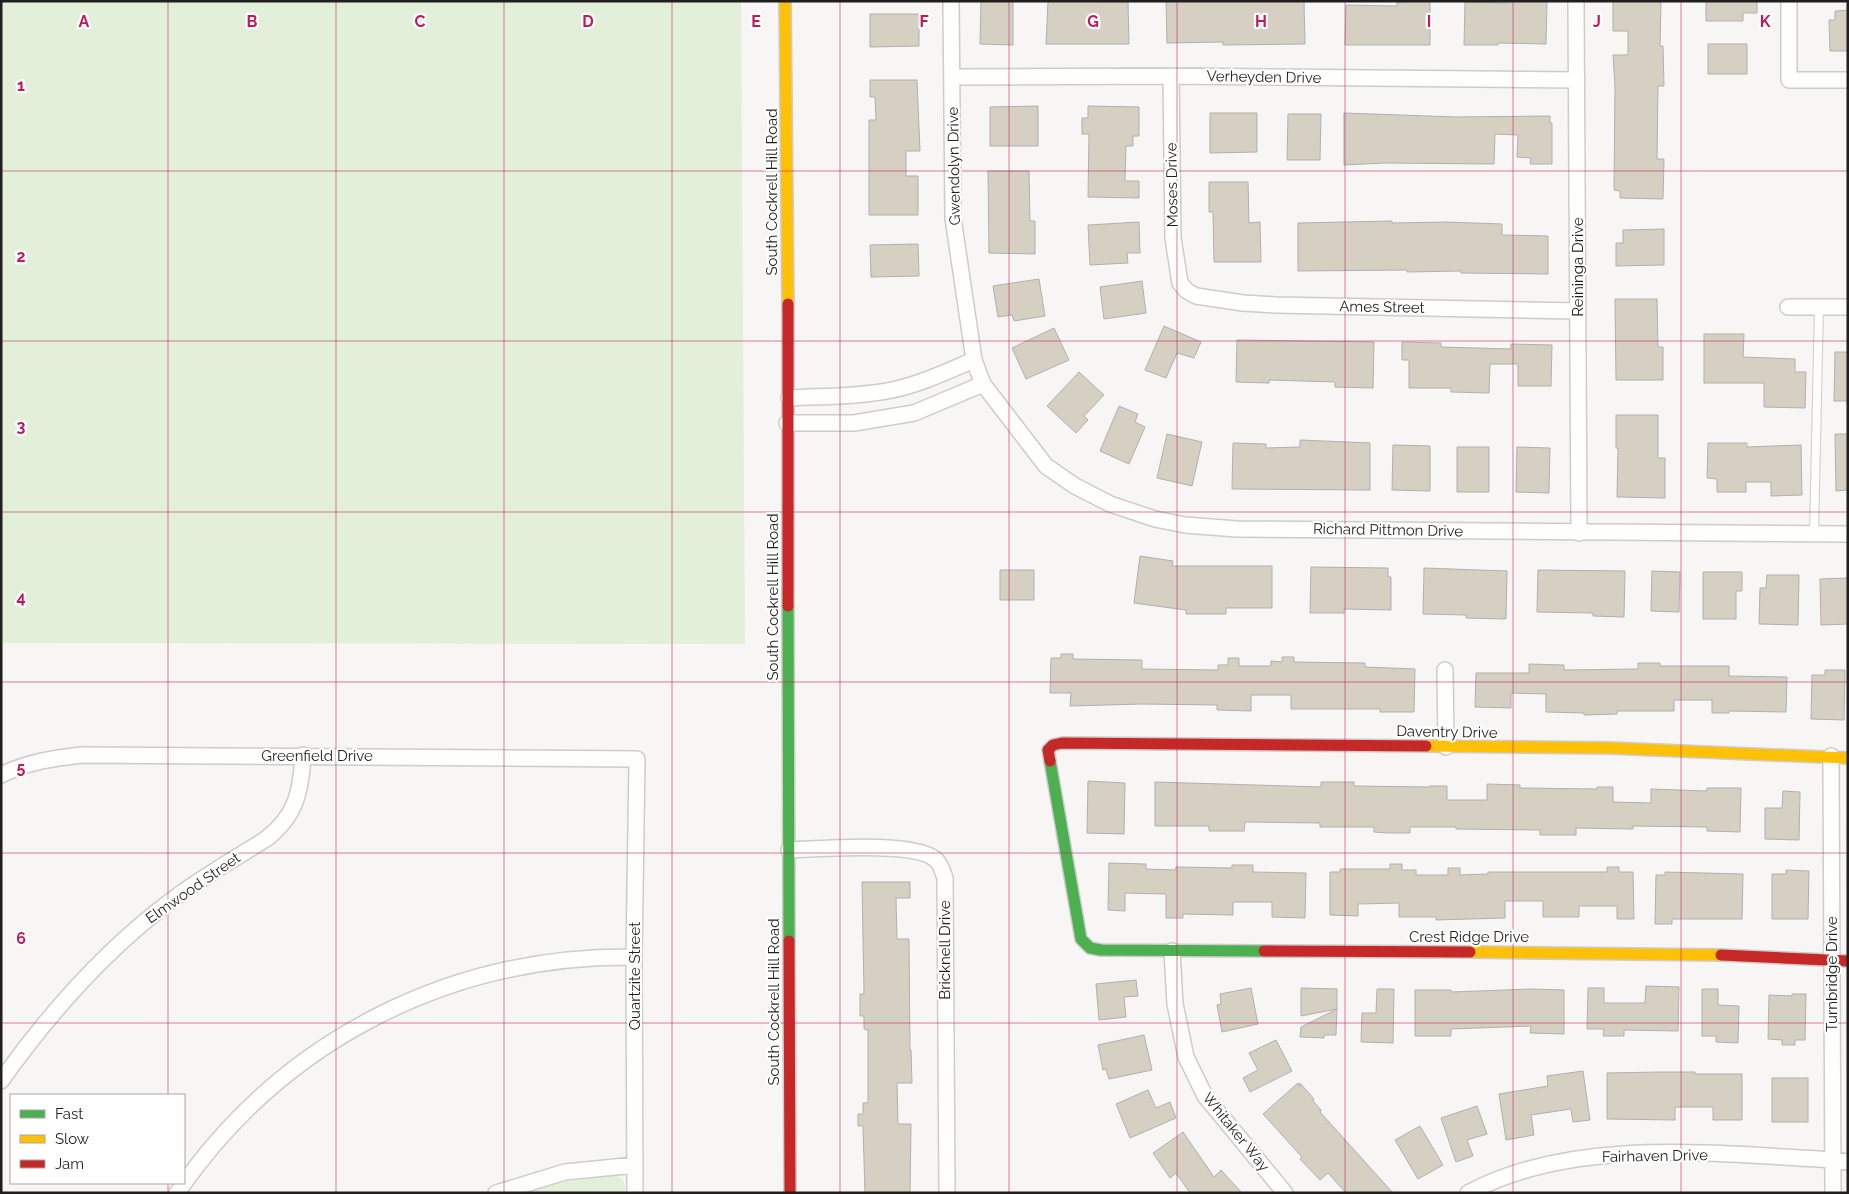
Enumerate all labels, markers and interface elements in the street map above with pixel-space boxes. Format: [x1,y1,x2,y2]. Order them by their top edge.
text: A [79,12,90,31]
text: B [247,12,258,31]
text: C [415,12,426,31]
text: D [582,12,594,31]
text: E [751,12,761,31]
text: F [919,12,929,31]
text: G [1087,12,1099,31]
text: H [1255,12,1267,31]
text: I [1427,12,1431,31]
text: J [1593,12,1601,31]
text: K [1760,12,1771,31]
street label: Verheyden Drive [1206,67,1322,87]
text: 1 [17,76,25,95]
street label: Gwendolyn Drive [944,106,964,225]
street label: South Cockrell Hill Road [763,108,781,276]
street label: Moses Drive [1162,142,1182,228]
street label: Reininga Drive [1569,217,1587,317]
text: 2 [16,247,26,266]
street label: Ames Street [1339,297,1425,317]
text: 3 [17,417,26,436]
street label: South Cockrell Hill Road [764,513,782,681]
street label: Richard Pittmon Drive [1313,520,1463,540]
text: 4 [16,588,26,607]
street label: Daventry Drive [1396,722,1498,742]
street label: Greenfield Drive [261,747,373,765]
text: 5 [17,758,26,777]
street label: Elmwood Street [142,849,244,927]
street label: Bricknell Drive [936,900,954,1000]
street label: Turnbridge Drive [1823,916,1841,1032]
street label: South Cockrell Hill Road [765,918,783,1086]
street label: Quartzite Street [626,922,644,1030]
street label: Crest Ridge Drive [1409,928,1529,946]
text: 6 [16,929,26,948]
street label: Whitaker Way [1199,1089,1273,1175]
legend [10,1094,185,1184]
text: Fast [55,1105,83,1123]
text: Slow [55,1130,89,1148]
street label: Fairhaven Drive [1602,1146,1708,1166]
text: Jam [55,1155,84,1173]

